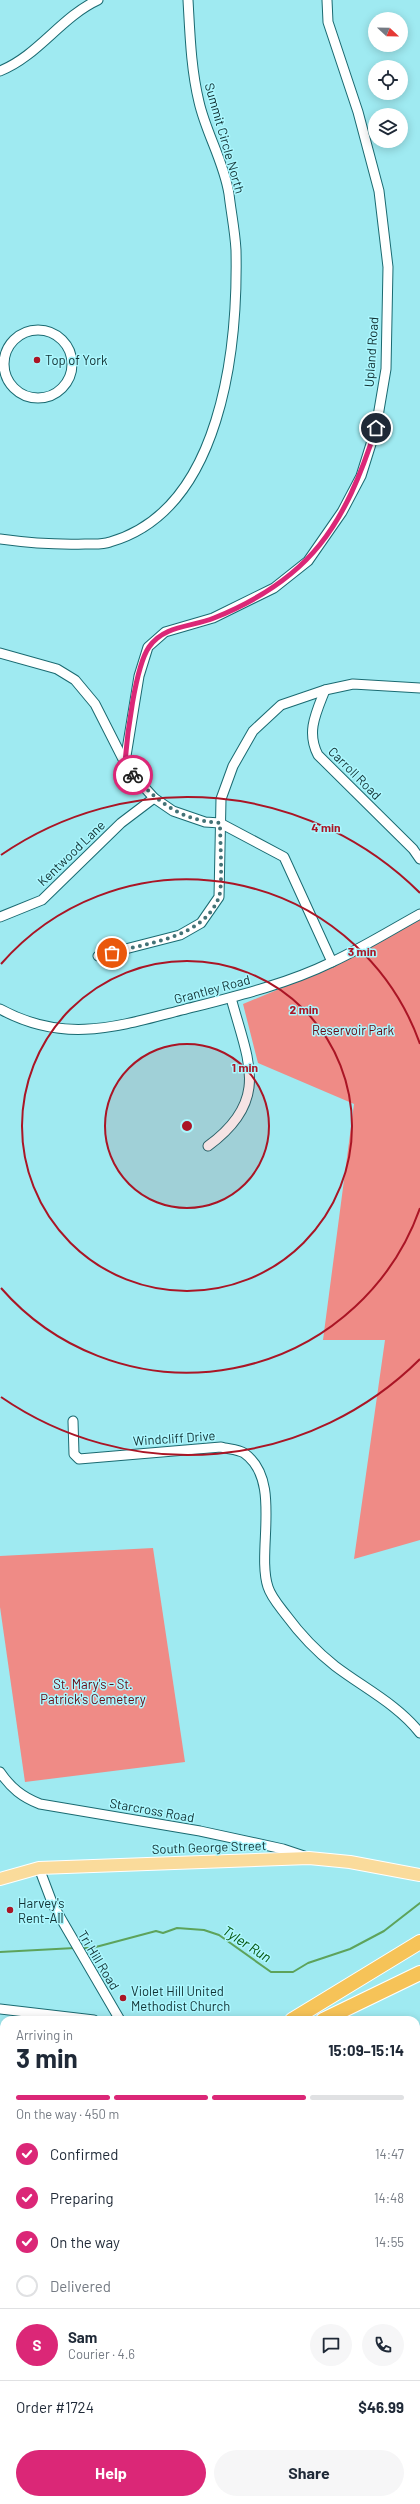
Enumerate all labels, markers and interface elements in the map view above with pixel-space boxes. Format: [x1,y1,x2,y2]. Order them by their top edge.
north arrow [368,12,408,52]
map controls [368,12,408,148]
button: locate [368,60,408,100]
street label: Summit Circle North [202,81,248,195]
button: layers [368,108,408,148]
street label: Upland Road [361,316,381,388]
place label: Top of York [45,352,108,368]
marker: Top of York [32,355,42,365]
pin [359,411,393,445]
icon: home [365,417,387,439]
street label: Carroll Road [325,743,385,803]
courier [113,755,153,795]
icon: bike [122,764,144,786]
street label: Kentwood Lane [34,817,108,889]
text: 4 min [311,820,341,834]
pin [95,936,129,970]
icon: bag [101,942,123,964]
text: 3 min [348,944,376,958]
street label: Grantley Road [172,971,252,1007]
text: 2 min [290,1002,318,1016]
park label: Reservoir Park [312,1022,395,1038]
text: 1 min [232,1060,258,1074]
centre of rings [180,1119,194,1133]
street label: Windcliff Drive [132,1427,216,1449]
park label: St. Mary's - St. Patrick's Cemetery [40,1676,146,1707]
street label: Starcross Road [108,1795,196,1825]
street label: South George Street [151,1837,267,1857]
place label: Harvey's Rent-All [18,1895,65,1926]
marker: Harvey's Rent-All [5,1905,15,1915]
water label: Tyler Run [220,1922,275,1966]
street label: Tri Hill Road [75,1927,123,1993]
place label: Violet Hill United Methodist Church [131,1983,230,2014]
marker: Violet Hill United Methodist Church [118,1993,128,2003]
text: Arriving in [16,2027,73,2043]
text: 15:09–15:14 [328,2041,404,2059]
text: 3 min [16,2042,78,2073]
text: On the way · 450 m [16,2106,119,2122]
icon: check [16,2143,38,2165]
text: Confirmed [50,2145,118,2163]
text: 14:47 [375,2146,404,2162]
icon: check [16,2187,38,2209]
text: Preparing [50,2189,114,2207]
text: 14:48 [374,2190,404,2206]
icon: check [16,2231,38,2253]
text: On the way [50,2233,120,2251]
text: 14:55 [375,2234,404,2250]
text: Delivered [50,2277,111,2295]
button: chat [310,2324,352,2366]
button: phone [362,2324,404,2366]
text: Sam [68,2328,97,2346]
text: S [33,2336,41,2354]
text: Courier · 4.6 [68,2346,135,2362]
text: Order #1724 [16,2398,94,2416]
text: $46.99 [358,2398,404,2416]
button: Help [16,2450,206,2496]
button: Share [214,2450,404,2496]

